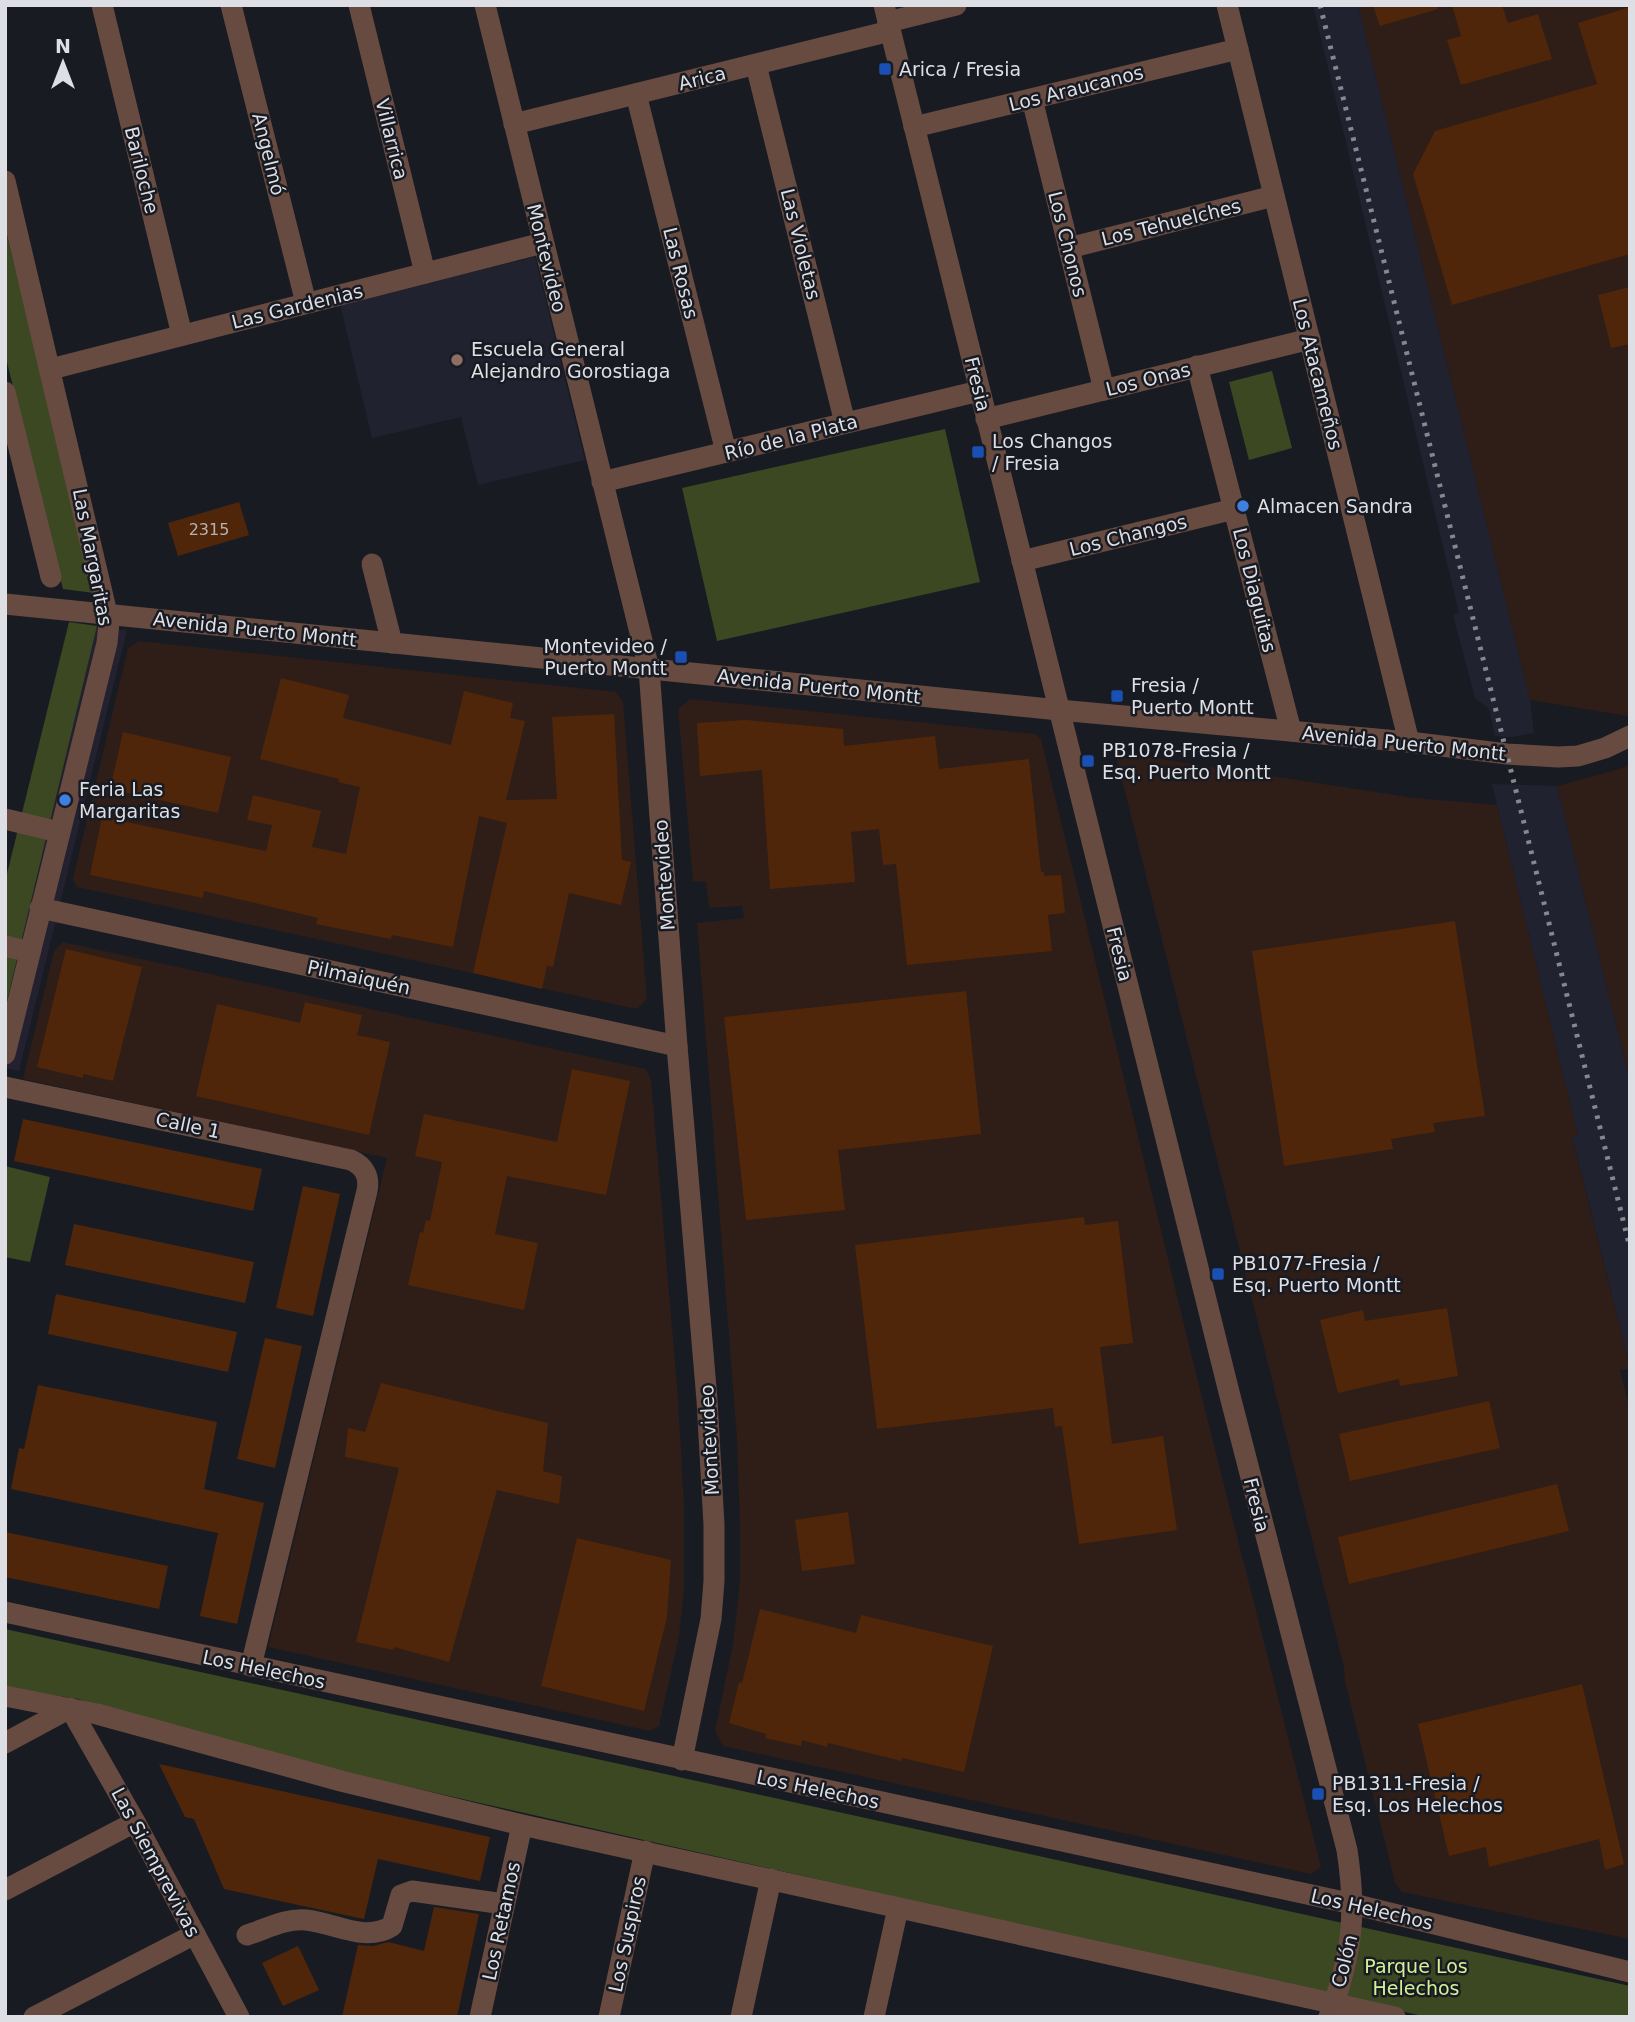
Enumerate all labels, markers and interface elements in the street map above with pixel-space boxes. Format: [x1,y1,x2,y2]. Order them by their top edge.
north arrow [28,28,98,98]
text: N [55,35,71,57]
place label: Arica / Fresia [899,58,1021,80]
street label: Arica [676,61,728,95]
marker: Arica / Fresia [877,61,893,77]
street label: Los Araucanos [1006,61,1146,115]
street label: Villarrica [371,96,413,182]
street label: Angelmó [248,110,290,198]
street label: Bariloche [121,124,163,216]
street label: Las Violetas [777,186,825,302]
street label: Los Chonos [1044,189,1092,299]
street label: Los Tehuelches [1099,194,1243,250]
street label: Montevideo [523,201,571,315]
street label: Las Rosas [659,225,703,321]
street label: Las Gardenias [229,279,365,333]
street label: Los Atacameños [1289,296,1347,452]
place label: Escuela General Alejandro Gorostiaga [471,338,670,382]
marker: Escuela General Alejandro Gorostiaga [449,352,465,368]
street label: Fresia [961,354,995,414]
street label: Los Onas [1103,358,1193,400]
street label: Río de la Plata [722,410,860,464]
place label: Los Changos / Fresia [992,430,1112,474]
marker: Los Changos / Fresia [970,444,986,460]
street label: Las Margaritas [69,486,117,628]
place label: Almacen Sandra [1257,495,1413,517]
marker: Almacen Sandra [1235,498,1251,514]
street label: Los Changos [1067,510,1189,560]
house number: 2315 [189,520,229,539]
street label: Los Diaguitas [1229,525,1281,655]
street label: Avenida Puerto Montt [152,607,358,651]
place label: Montevideo / Puerto Montt [543,635,668,679]
marker: Montevideo / Puerto Montt [673,649,689,665]
street label: Avenida Puerto Montt [716,664,922,708]
place label: Fresia / Puerto Montt [1131,674,1254,718]
marker: Fresia / Puerto Montt [1109,688,1125,704]
street label: Avenida Puerto Montt [1301,721,1507,765]
place label: PB1078-Fresia / Esq. Puerto Montt [1102,739,1271,783]
marker: PB1078-Fresia / Esq. Puerto Montt [1080,753,1096,769]
place label: Feria Las Margaritas [79,778,180,822]
marker: Feria Las Margaritas [57,792,73,808]
street label: Montevideo [649,819,679,931]
street label: Fresia [1103,924,1137,984]
street label: Pilmaiquén [305,955,413,999]
street label: Calle 1 [154,1107,222,1143]
place label: PB1077-Fresia / Esq. Puerto Montt [1232,1252,1401,1296]
marker: PB1077-Fresia / Esq. Puerto Montt [1210,1266,1226,1282]
street label: Montevideo [695,1384,723,1496]
street label: Fresia [1240,1475,1274,1535]
street label: Los Helechos [201,1645,327,1693]
street label: Los Helechos [755,1765,881,1813]
place label: PB1311-Fresia / Esq. Los Helechos [1332,1772,1503,1816]
street label: Las Siemprevivas [107,1783,205,1941]
marker: PB1311-Fresia / Esq. Los Helechos [1310,1786,1326,1802]
street label: Los Retamos [478,1860,524,1982]
street label: Los Suspiros [604,1874,650,1994]
street label: Los Helechos [1309,1884,1435,1934]
street label: Colón [1327,1932,1361,1990]
park label: Parque Los Helechos [1364,1955,1468,1999]

